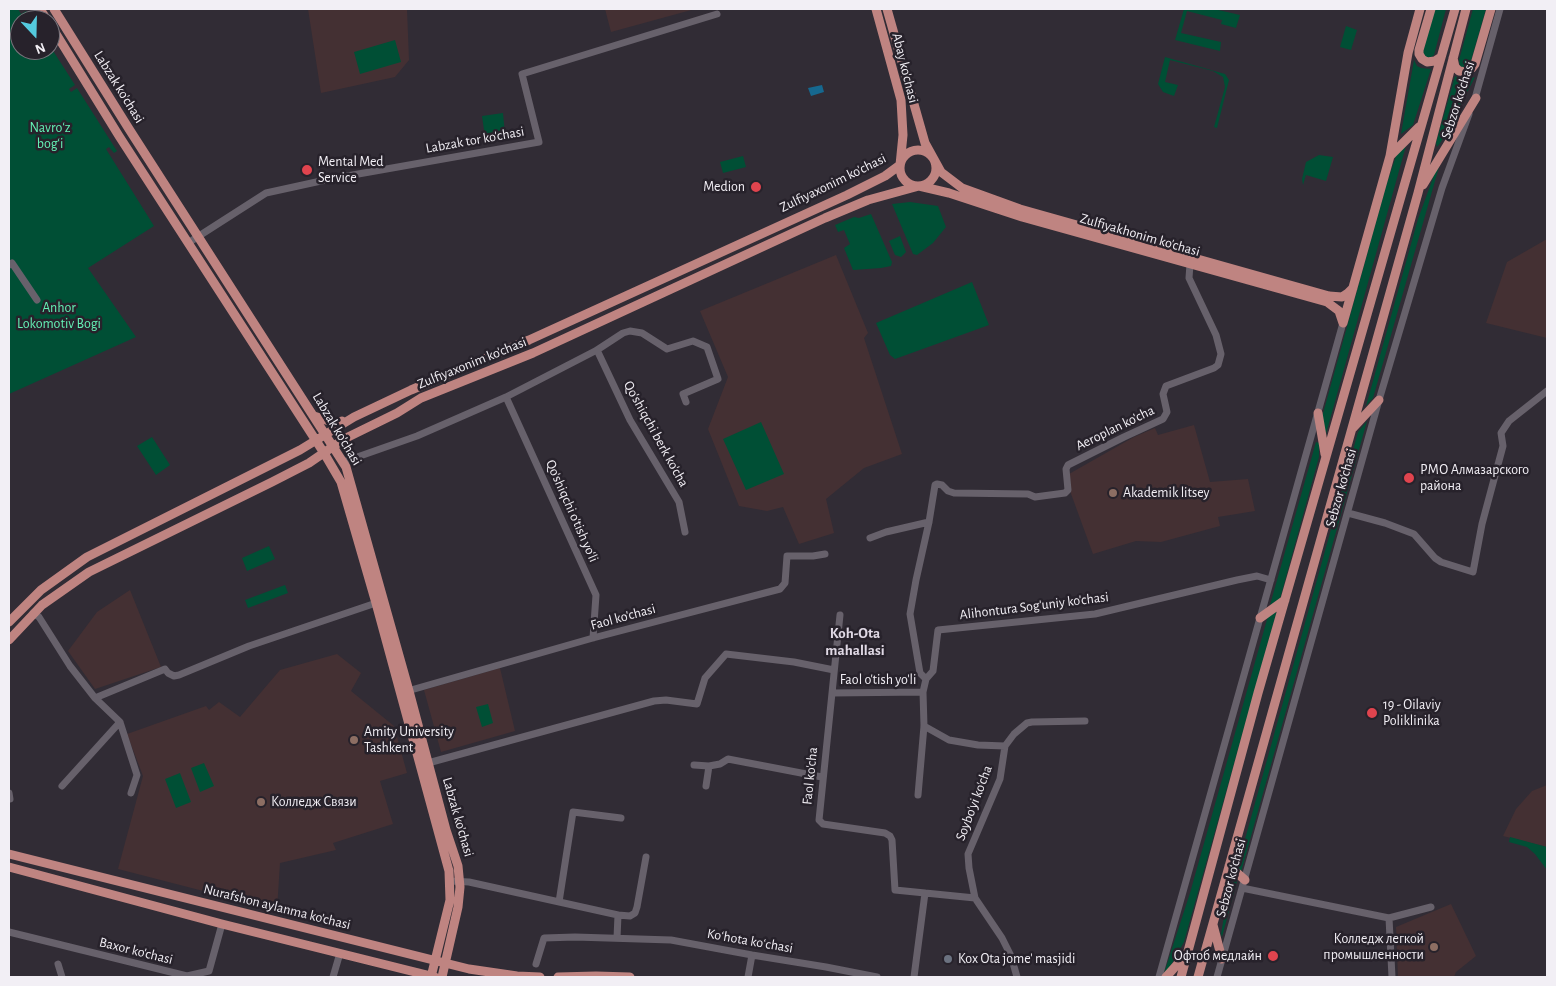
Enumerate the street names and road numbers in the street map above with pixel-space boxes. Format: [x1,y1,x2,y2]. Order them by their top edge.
street label: Abay ko'chasi [888,31,922,105]
street label: Labzak ko'chasi [90,48,148,126]
street label: Sebzor ko‘chasi [1438,59,1478,141]
street label: Labzak tor ko'chasi [424,123,526,157]
street label: Zulfiyaxonim ko'chasi [777,150,889,216]
street label: Zulfiyakhonim ko'chasi [1078,210,1202,260]
street label: Zulfiyaxonim ko'chasi [415,333,529,393]
street label: Qo'shiqchi berk ko'cha [620,378,692,490]
street label: Labzak ko'chasi [309,390,365,468]
street label: Aeroplan ko'cha [1073,402,1157,454]
street label: Sebzor ko‘chasi [1322,447,1360,529]
street label: Qo'shiqchi o'tish yo'li [542,457,602,565]
street label: Alihontura Sog'uniy ko'chasi [958,589,1110,623]
street label: Faol ko'chasi [589,600,657,634]
street label: Faol o'tish yo'li [840,672,916,688]
street label: Faol ko'cha [799,746,821,806]
street label: Soybo'yi ko'cha [952,763,996,843]
street label: Labzak ko'chasi [439,775,477,859]
street label: Sebzor ko‘chasi [1212,837,1250,919]
street label: Nurafshon aylanma ko'chasi [202,881,352,933]
street label: Koʻhota koʻchasi [706,925,794,957]
street label: Baxor ko'chasi [97,934,175,968]

